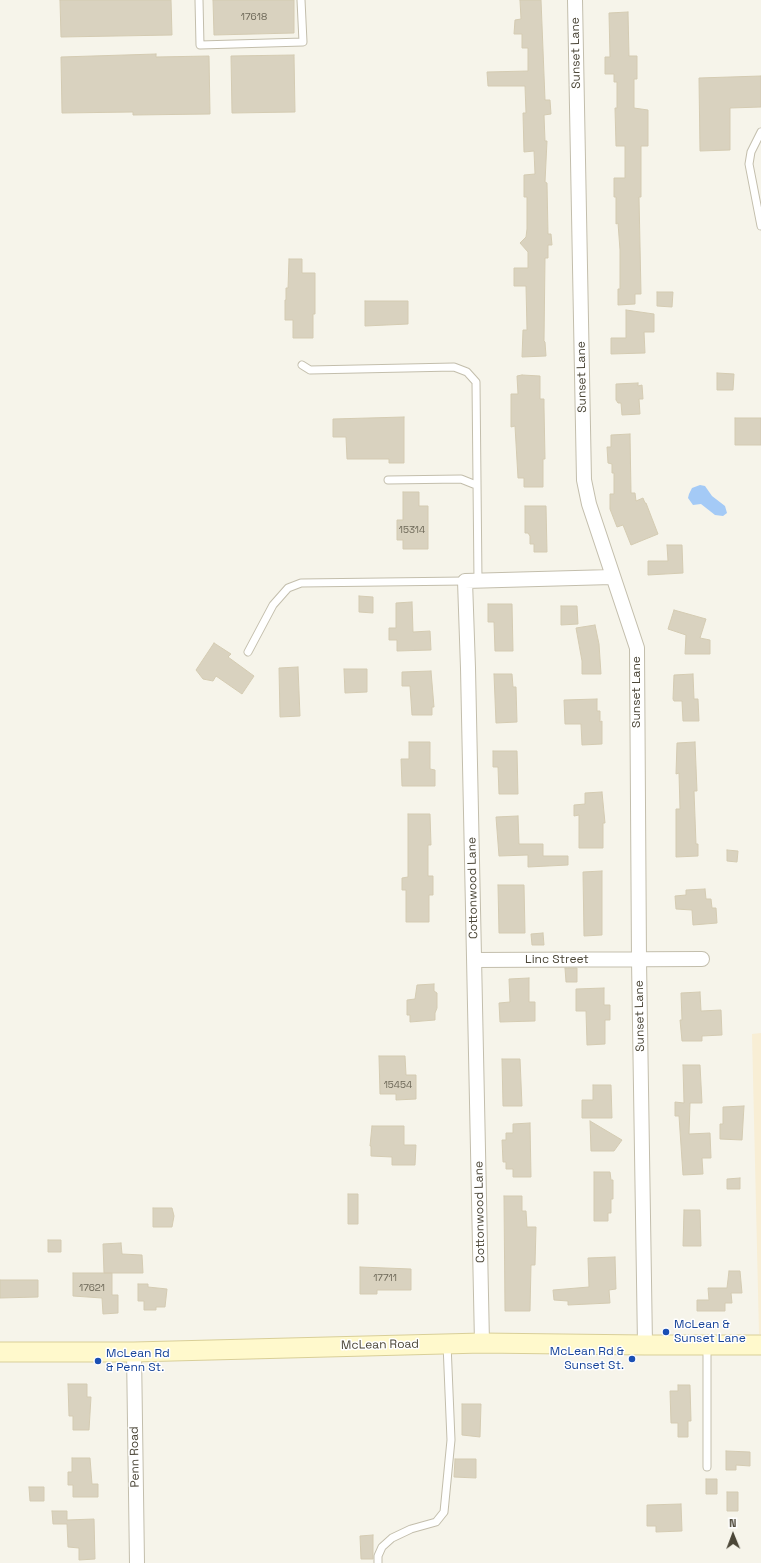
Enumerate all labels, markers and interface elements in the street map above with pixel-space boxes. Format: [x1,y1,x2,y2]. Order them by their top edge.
house number: 17618 [241,11,267,23]
street label: Sunset Lane [568,17,584,89]
street label: Sunset Lane [574,341,590,413]
house number: 15314 [399,524,425,536]
street label: Sunset Lane [630,656,644,728]
street label: Cottonwood Lane [465,837,481,939]
street label: Linc Street [525,953,589,967]
street label: Sunset Lane [632,980,648,1052]
house number: 15454 [384,1079,412,1091]
street label: Cottonwood Lane [472,1161,488,1263]
house number: 17711 [373,1272,397,1284]
house number: 17621 [79,1282,105,1294]
place label: McLean & Sunset Lane [674,1318,746,1346]
marker: McLean & Sunset Lane [661,1327,671,1337]
street label: McLean Road [341,1337,419,1353]
place label: McLean Rd & Sunset St. [550,1345,624,1373]
place label: McLean Rd & Penn St. [106,1347,170,1375]
marker: McLean Rd & Sunset St. [627,1354,637,1364]
marker: McLean Rd & Penn St. [93,1356,103,1366]
street label: Penn Road [127,1426,143,1488]
north arrow [713,1515,753,1555]
text: N [729,1516,737,1530]

